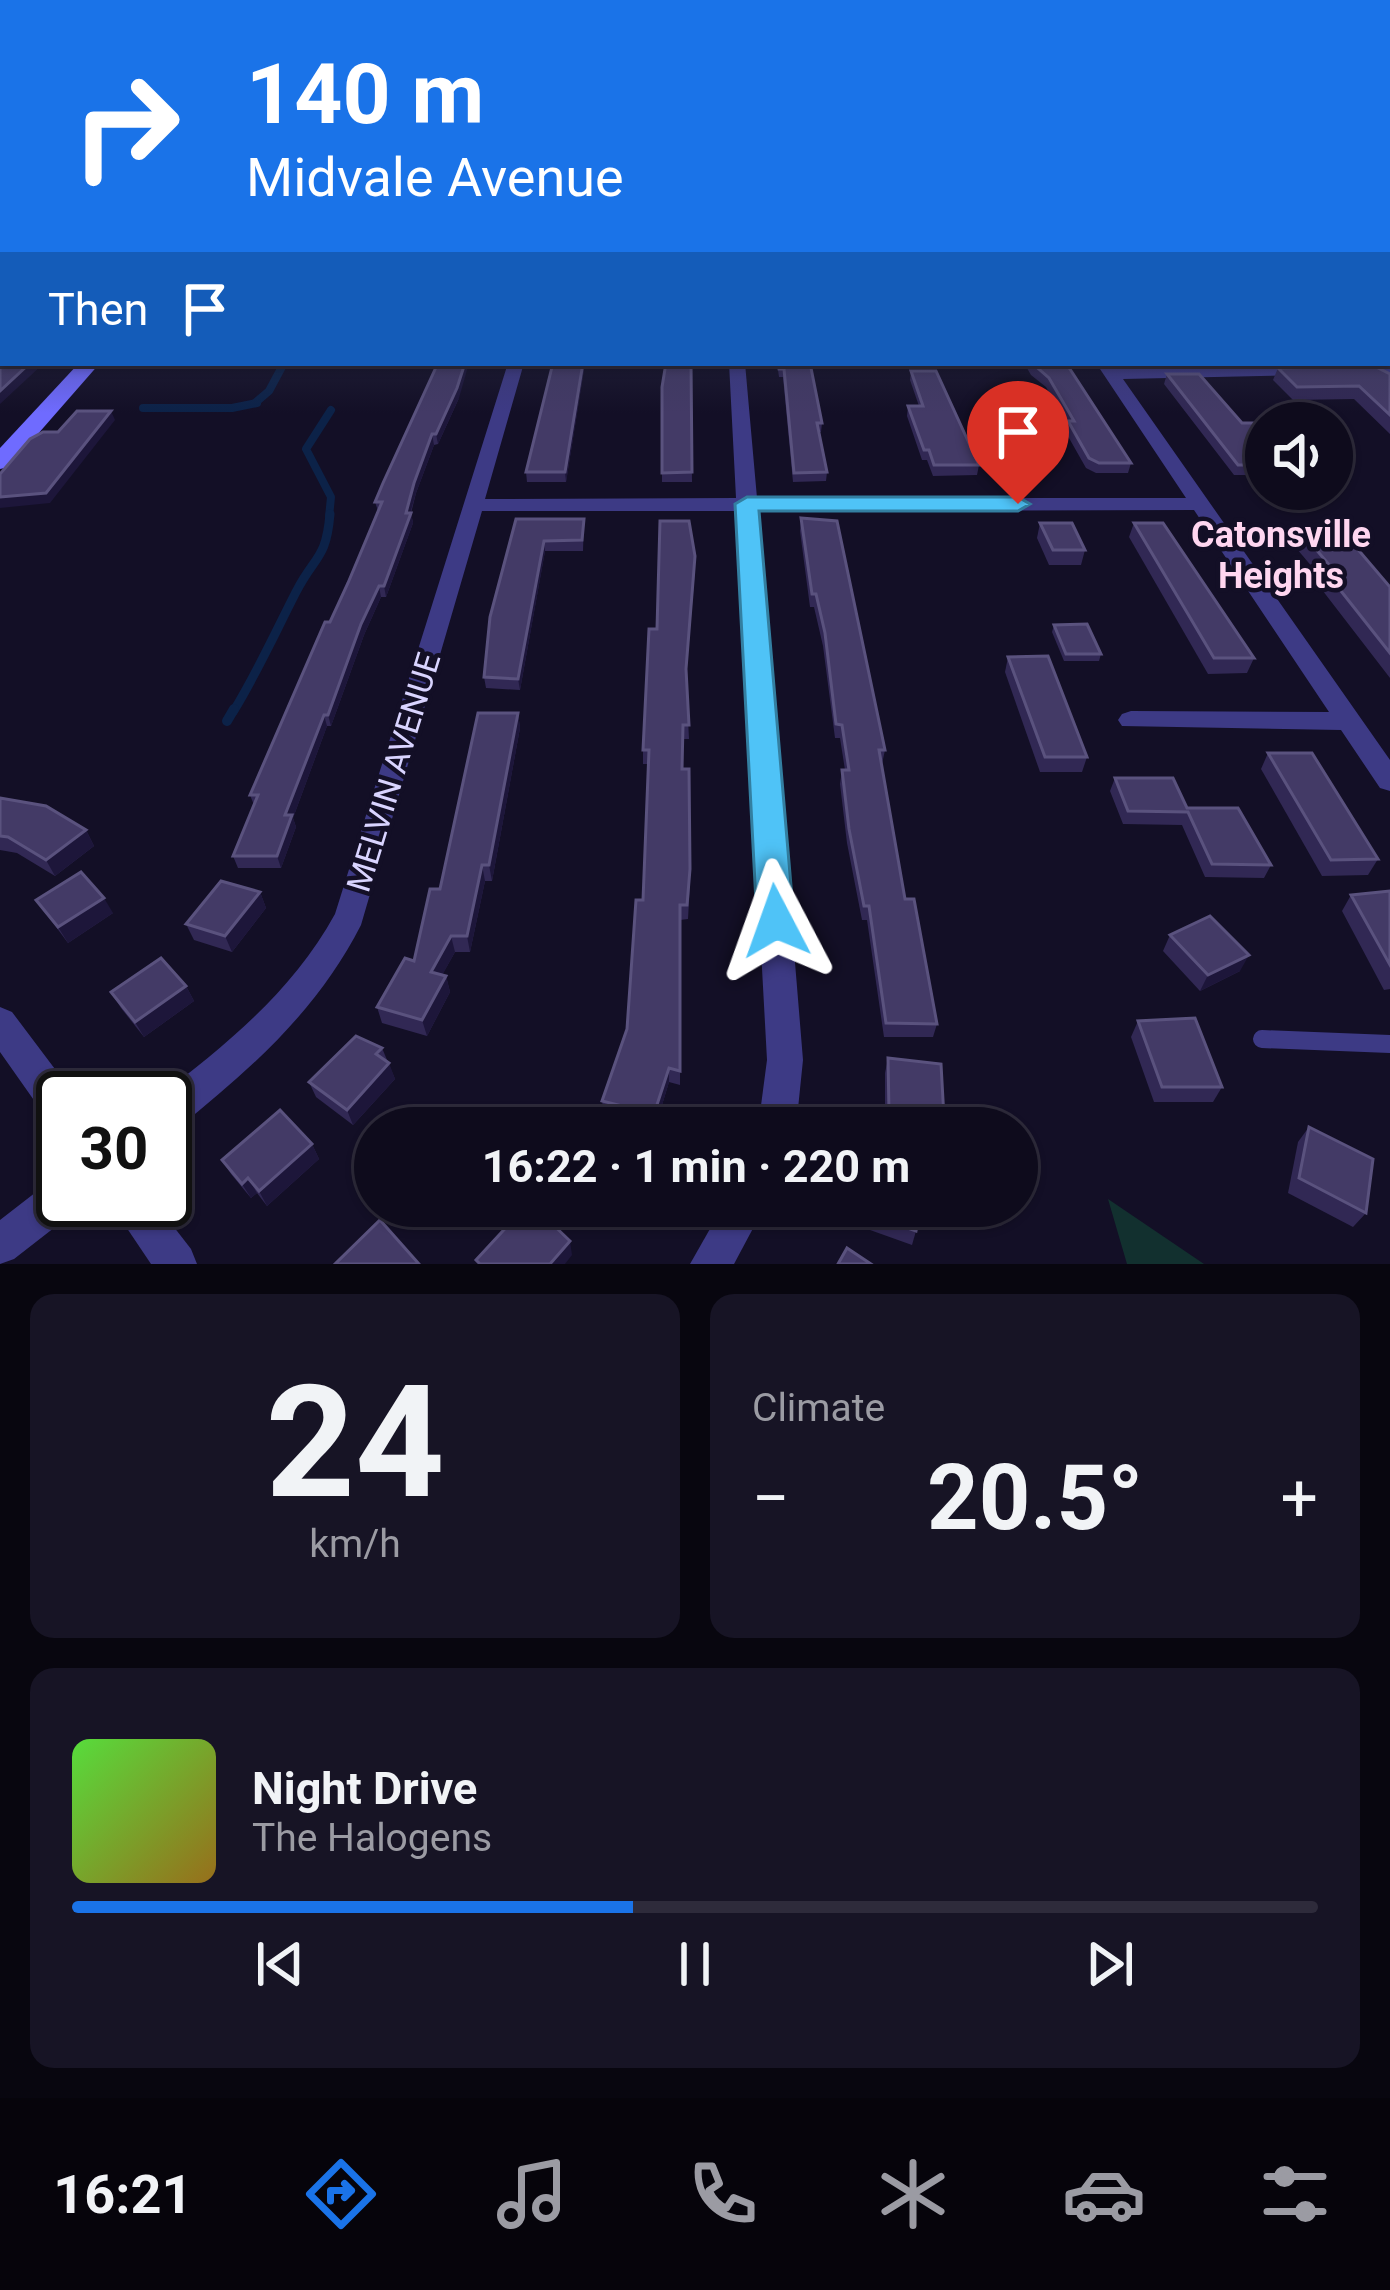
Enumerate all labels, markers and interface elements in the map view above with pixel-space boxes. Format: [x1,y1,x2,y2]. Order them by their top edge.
text: 140 m [246,45,484,144]
icon: right [48,48,204,204]
text: Midvale Avenue [246,146,624,209]
icon: arrive [172,276,238,342]
text: Then [48,283,148,336]
pin [967,381,1069,504]
icon: arrive [985,399,1051,465]
map controls [1245,402,1353,510]
button: sound [1245,402,1353,510]
district label: Catonsville Heights [1191,514,1371,597]
street label: MELVIN AVENUE [339,648,448,896]
position arrow [713,858,839,984]
speed limit sign: 30 [36,1071,192,1227]
text: 16:22 · 1 min · 220 m [482,1140,910,1193]
text: 24 [265,1351,445,1534]
text: Climate [752,1385,885,1431]
text: 20.5° [927,1446,1143,1551]
text: − [752,1460,790,1537]
text: + [1281,1460,1318,1537]
text: km/h [309,1521,401,1567]
text: Night Drive [252,1762,477,1815]
text: The Halogens [252,1815,492,1861]
icon: previous [247,1931,313,1997]
icon: pause [662,1931,728,1997]
icon: next [1077,1931,1143,1997]
icon: directions [299,2152,383,2236]
icon: music [490,2152,574,2236]
icon: phone [681,2152,765,2236]
icon: climate [871,2152,955,2236]
icon: car [1062,2152,1146,2236]
icon: filters [1253,2152,1337,2236]
text: 16:21 [53,2163,192,2226]

